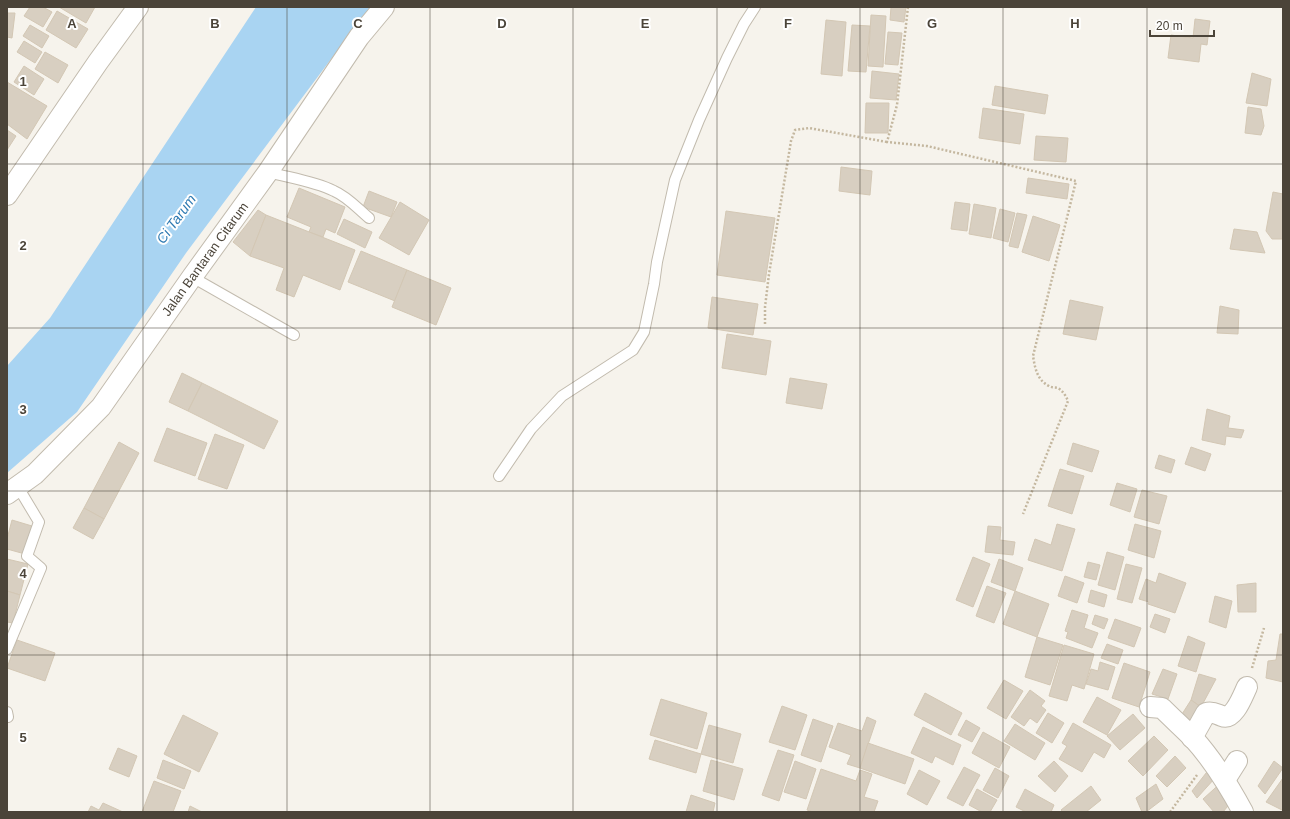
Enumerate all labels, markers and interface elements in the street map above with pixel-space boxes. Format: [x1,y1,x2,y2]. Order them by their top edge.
scale bar [1150,12,1214,38]
text: A [67,16,77,31]
text: B [210,16,220,31]
text: C [353,16,363,31]
text: D [497,16,507,31]
text: E [641,16,650,31]
text: F [784,16,792,31]
text: G [927,16,937,31]
text: H [1070,16,1080,31]
text: 20 m [1156,19,1183,33]
text: 1 [19,74,27,89]
water label: Ci Tarum [153,191,199,246]
street label: Jalan Bantaran Citarum [159,199,251,319]
text: 2 [19,238,27,253]
text: 3 [19,402,27,417]
text: 4 [19,566,27,581]
text: 5 [19,730,27,745]

